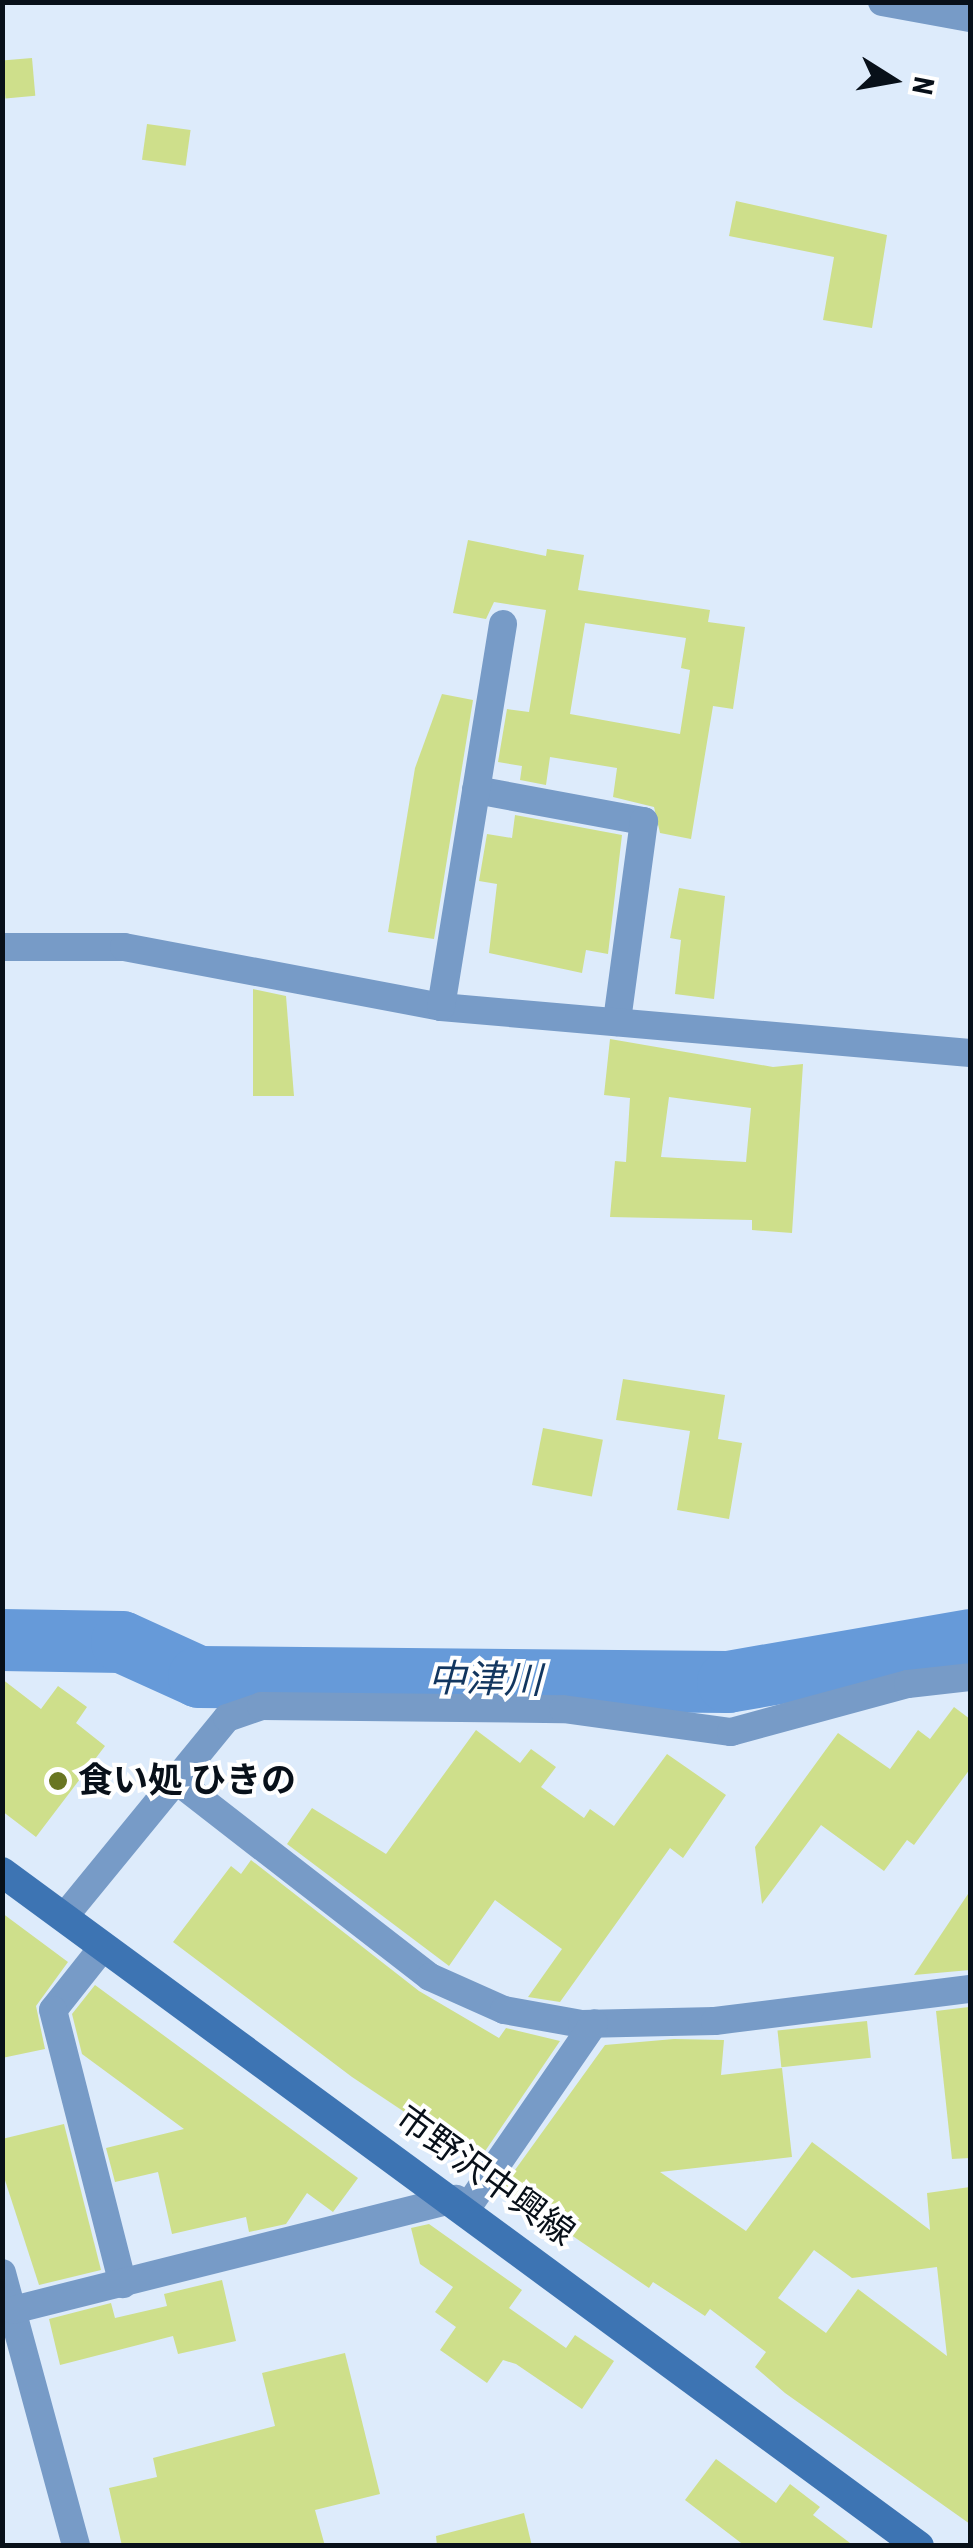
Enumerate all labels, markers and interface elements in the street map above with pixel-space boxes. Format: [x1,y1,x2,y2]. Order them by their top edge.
north arrow [843,30,943,130]
text: N [905,74,941,97]
water label: 中津川 [428,1656,542,1704]
place label: 食い処 ひきの [78,1760,296,1802]
marker: 食い処 ひきの [47,1770,69,1792]
street label: 市野沢中興線 [388,2097,582,2255]

